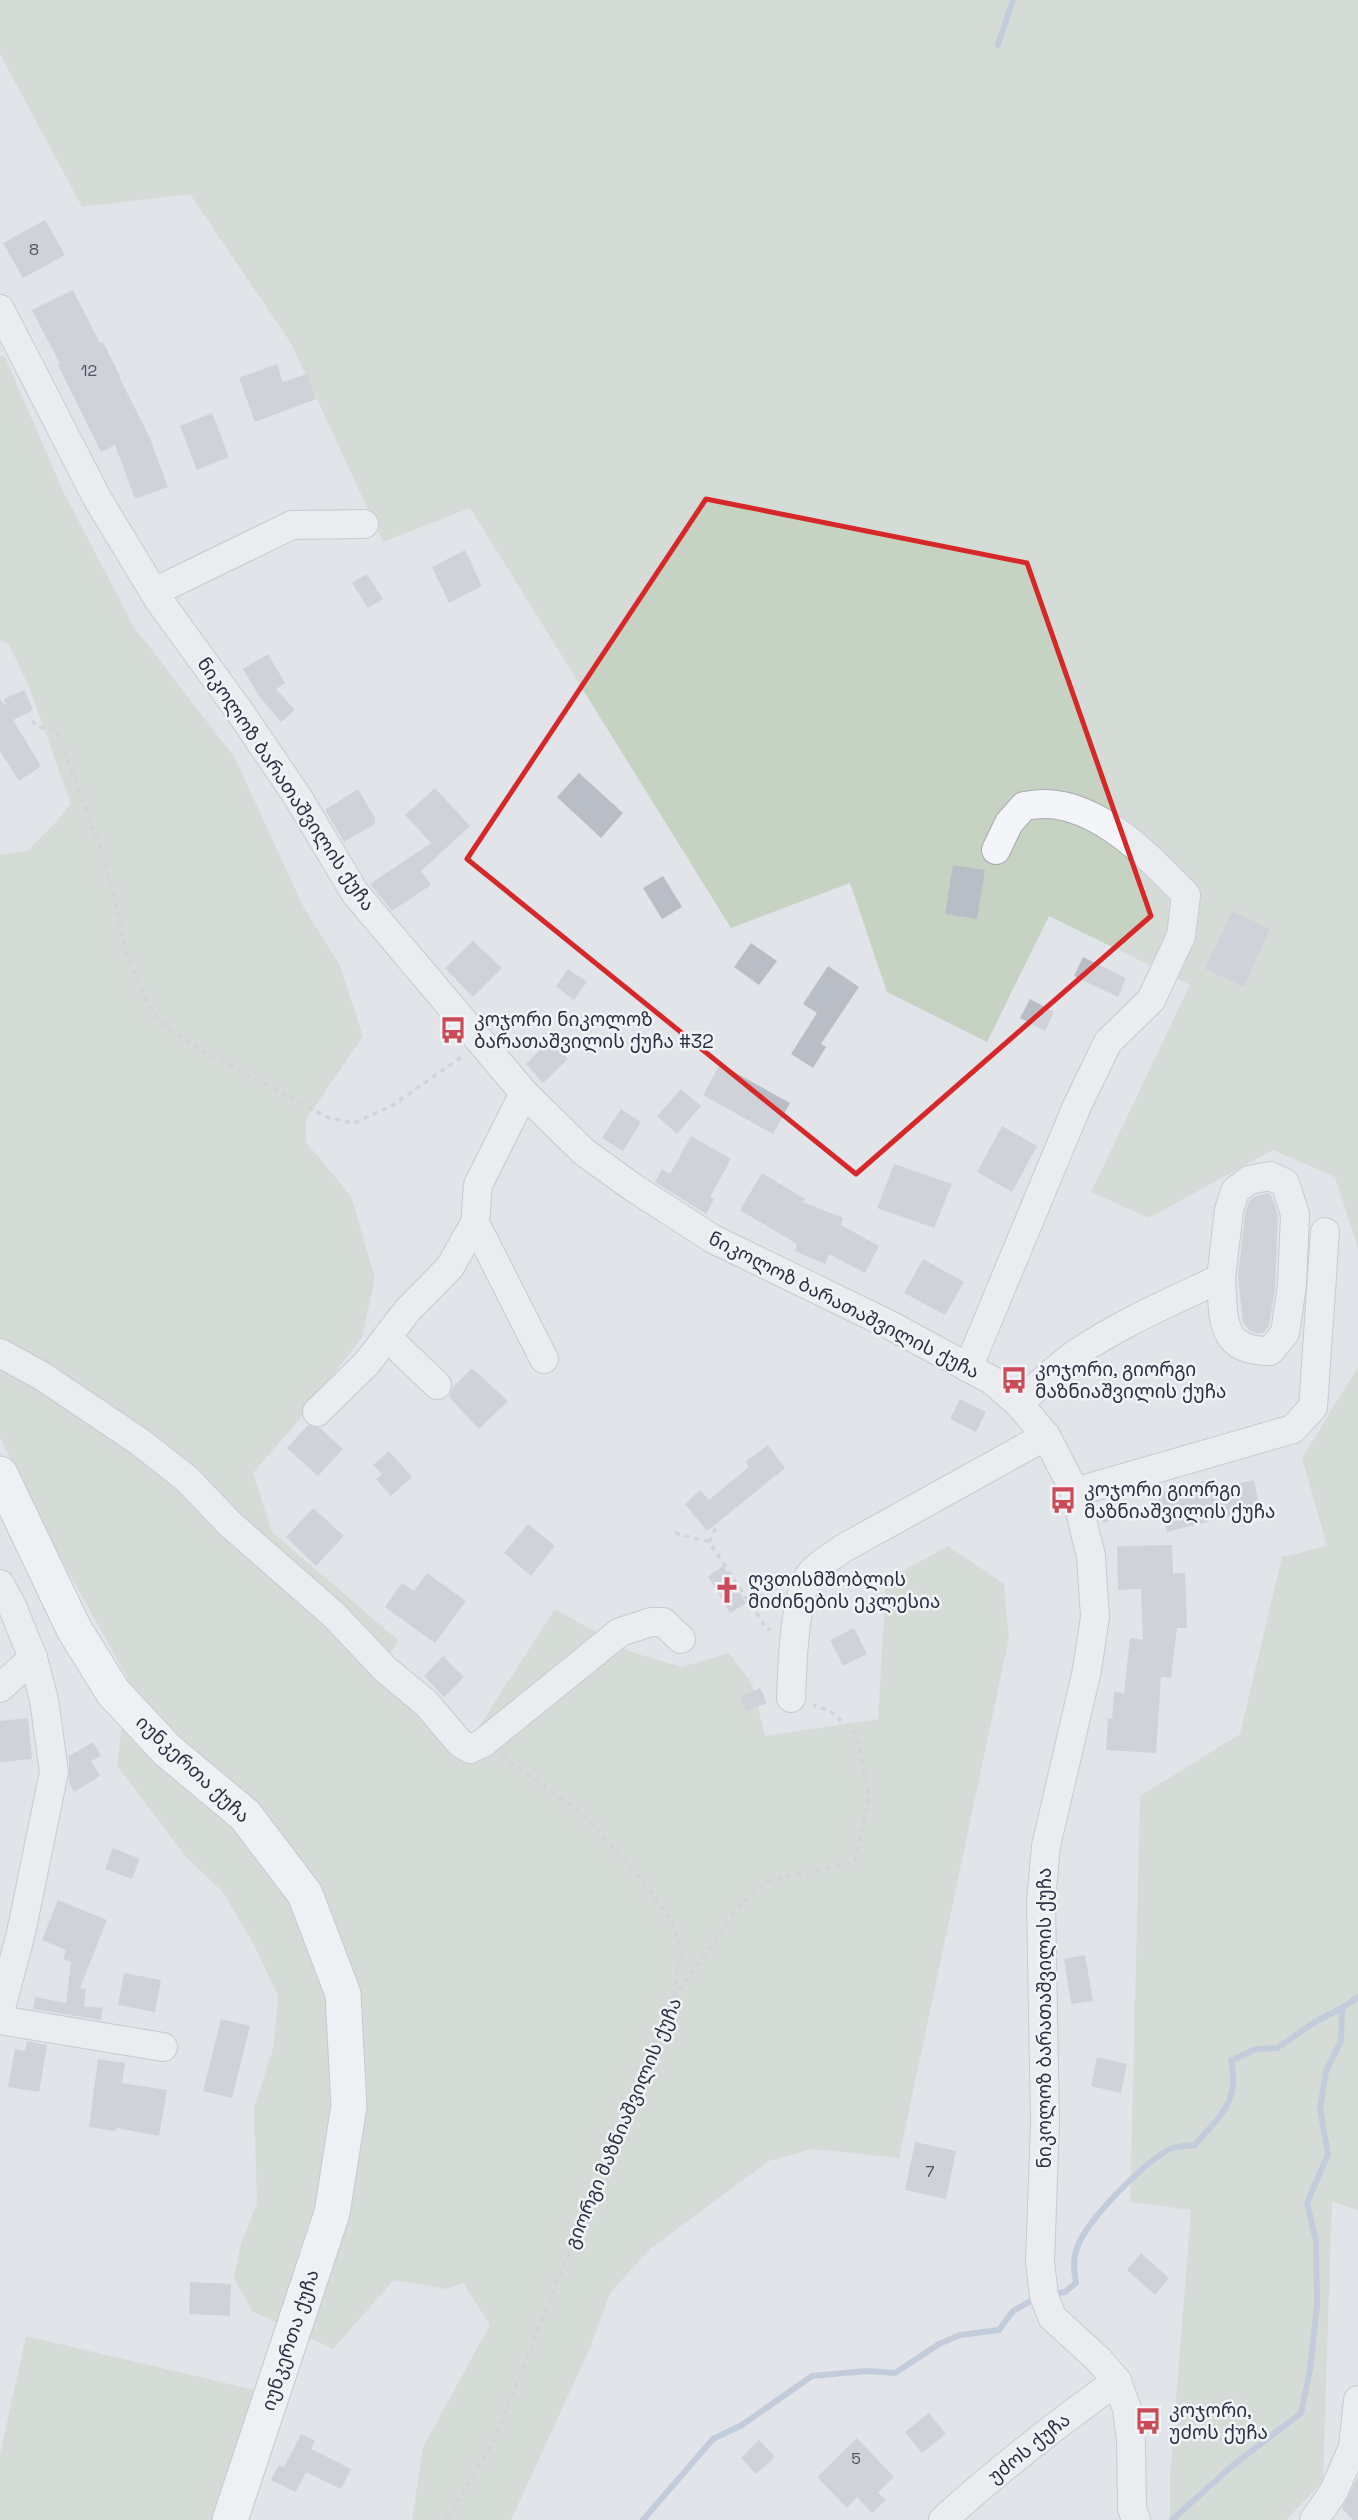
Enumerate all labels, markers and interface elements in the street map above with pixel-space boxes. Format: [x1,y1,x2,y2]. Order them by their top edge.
house number: 8 [29,239,39,260]
house number: 12 [81,360,97,381]
street label: ნიკოლოზ ბარათაშვილის ქუჩა [192,652,380,916]
place label: კოჯორი ნიკოლოზ ბარათაშვილის ქუჩა #32 [474,1007,714,1054]
bus stop icon: კოჯორი ნიკოლოზ ბარათაშვილის ქუჩა #32 [438,1015,468,1045]
street label: ნიკოლოზ ბარათაშვილის ქუჩა [704,1226,984,1384]
place label: კოჯორი, გიორგი მაზნიაშვილის ქუჩა [1035,1357,1226,1404]
bus stop icon: კოჯორი, გიორგი მაზნიაშვილის ქუჩა [999,1365,1029,1395]
place label: კოჯორი გიორგი მაზნიაშვილის ქუჩა [1084,1477,1275,1524]
bus stop icon: კოჯორი გიორგი მაზნიაშვილის ქუჩა [1048,1485,1078,1515]
place label: ღვთისმშობლის მიძინების ეკლესია [748,1567,940,1614]
church icon: ღვთისმშობლის მიძინების ეკლესია [712,1575,742,1605]
street label: იუნკერთა ქუჩა [131,1710,255,1828]
street label: ნიკოლოზ ბარათაშვილის ქუჩა [1032,1868,1057,2168]
street label: გიორგი მაზნიაშვილის ქუჩა [559,1994,687,2252]
house number: 7 [925,2161,935,2182]
street label: იუნკერთა ქუჩა [255,2266,325,2414]
place label: კოჯორი, უძოს ქუჩა [1169,2398,1268,2445]
bus stop icon: კოჯორი, უძოს ქუჩა [1133,2406,1163,2436]
street label: უძოს ქუჩა [983,2407,1075,2489]
house number: 5 [851,2448,861,2469]

